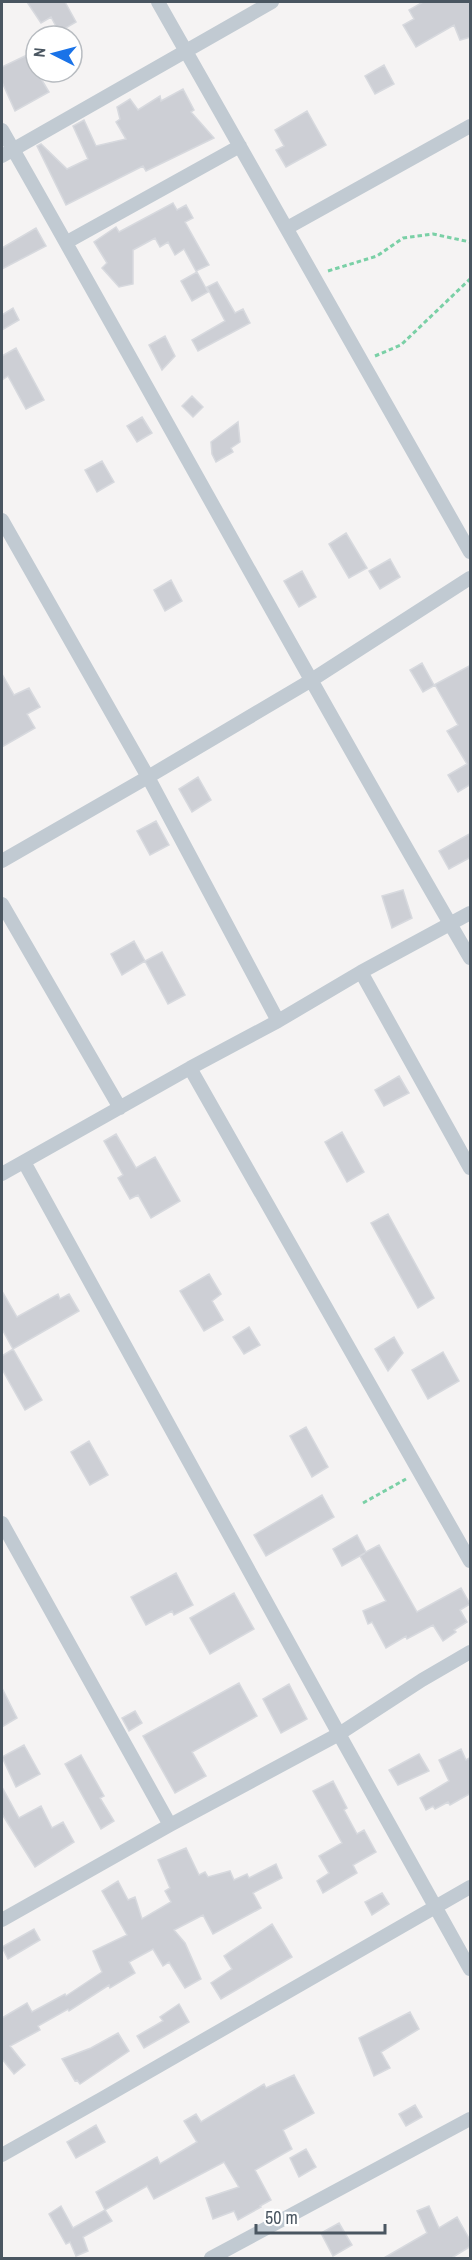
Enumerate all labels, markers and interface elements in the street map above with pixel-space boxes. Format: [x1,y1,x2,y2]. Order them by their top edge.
north arrow [24,24,84,84]
text: N [28,47,51,58]
scale bar [256,2197,385,2235]
text: 50 m [265,2205,298,2230]

